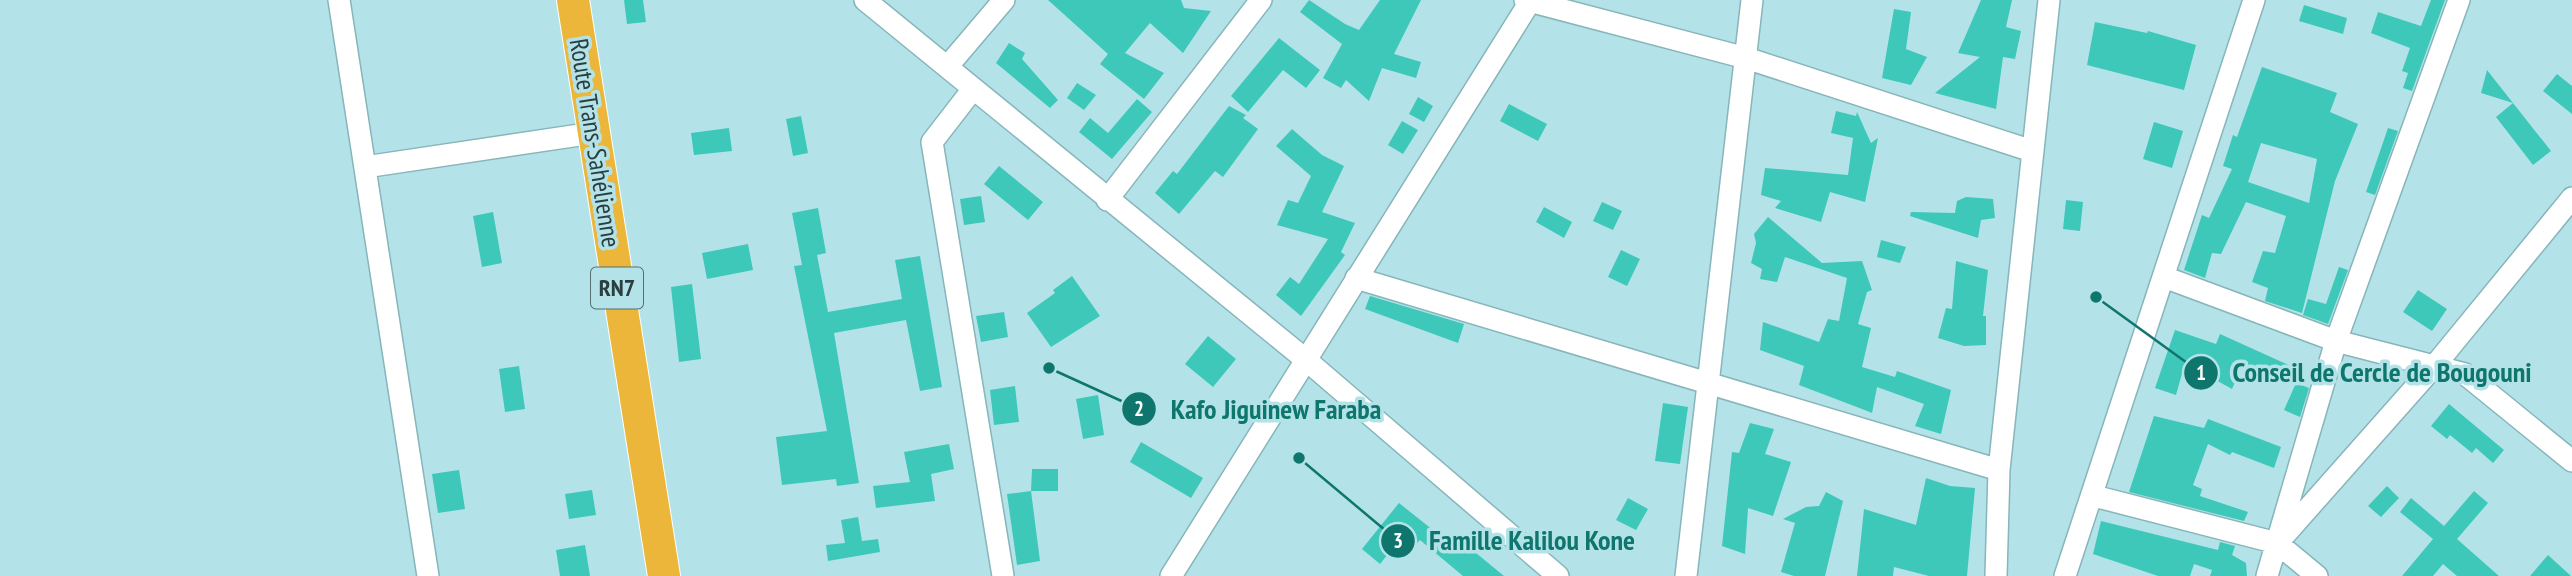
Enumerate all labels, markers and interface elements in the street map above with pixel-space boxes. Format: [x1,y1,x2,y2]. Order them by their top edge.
street label: Route Trans-Sahélienne [563,36,628,250]
road number: RN7 [591,268,643,309]
callout: Conseil de Cercle de Bougouni [2184,348,2546,397]
text: Conseil de Cercle de Bougouni [2232,353,2532,390]
text: 1 [2196,359,2206,386]
callout: Kafo Jiguinew Faraba [1121,384,1395,433]
text: Kafo Jiguinew Faraba [1171,390,1381,427]
text: 2 [1134,395,1144,422]
callout: Famille Kalilou Kone [1380,516,1649,565]
text: Famille Kalilou Kone [1429,521,1635,558]
text: 3 [1393,527,1403,554]

